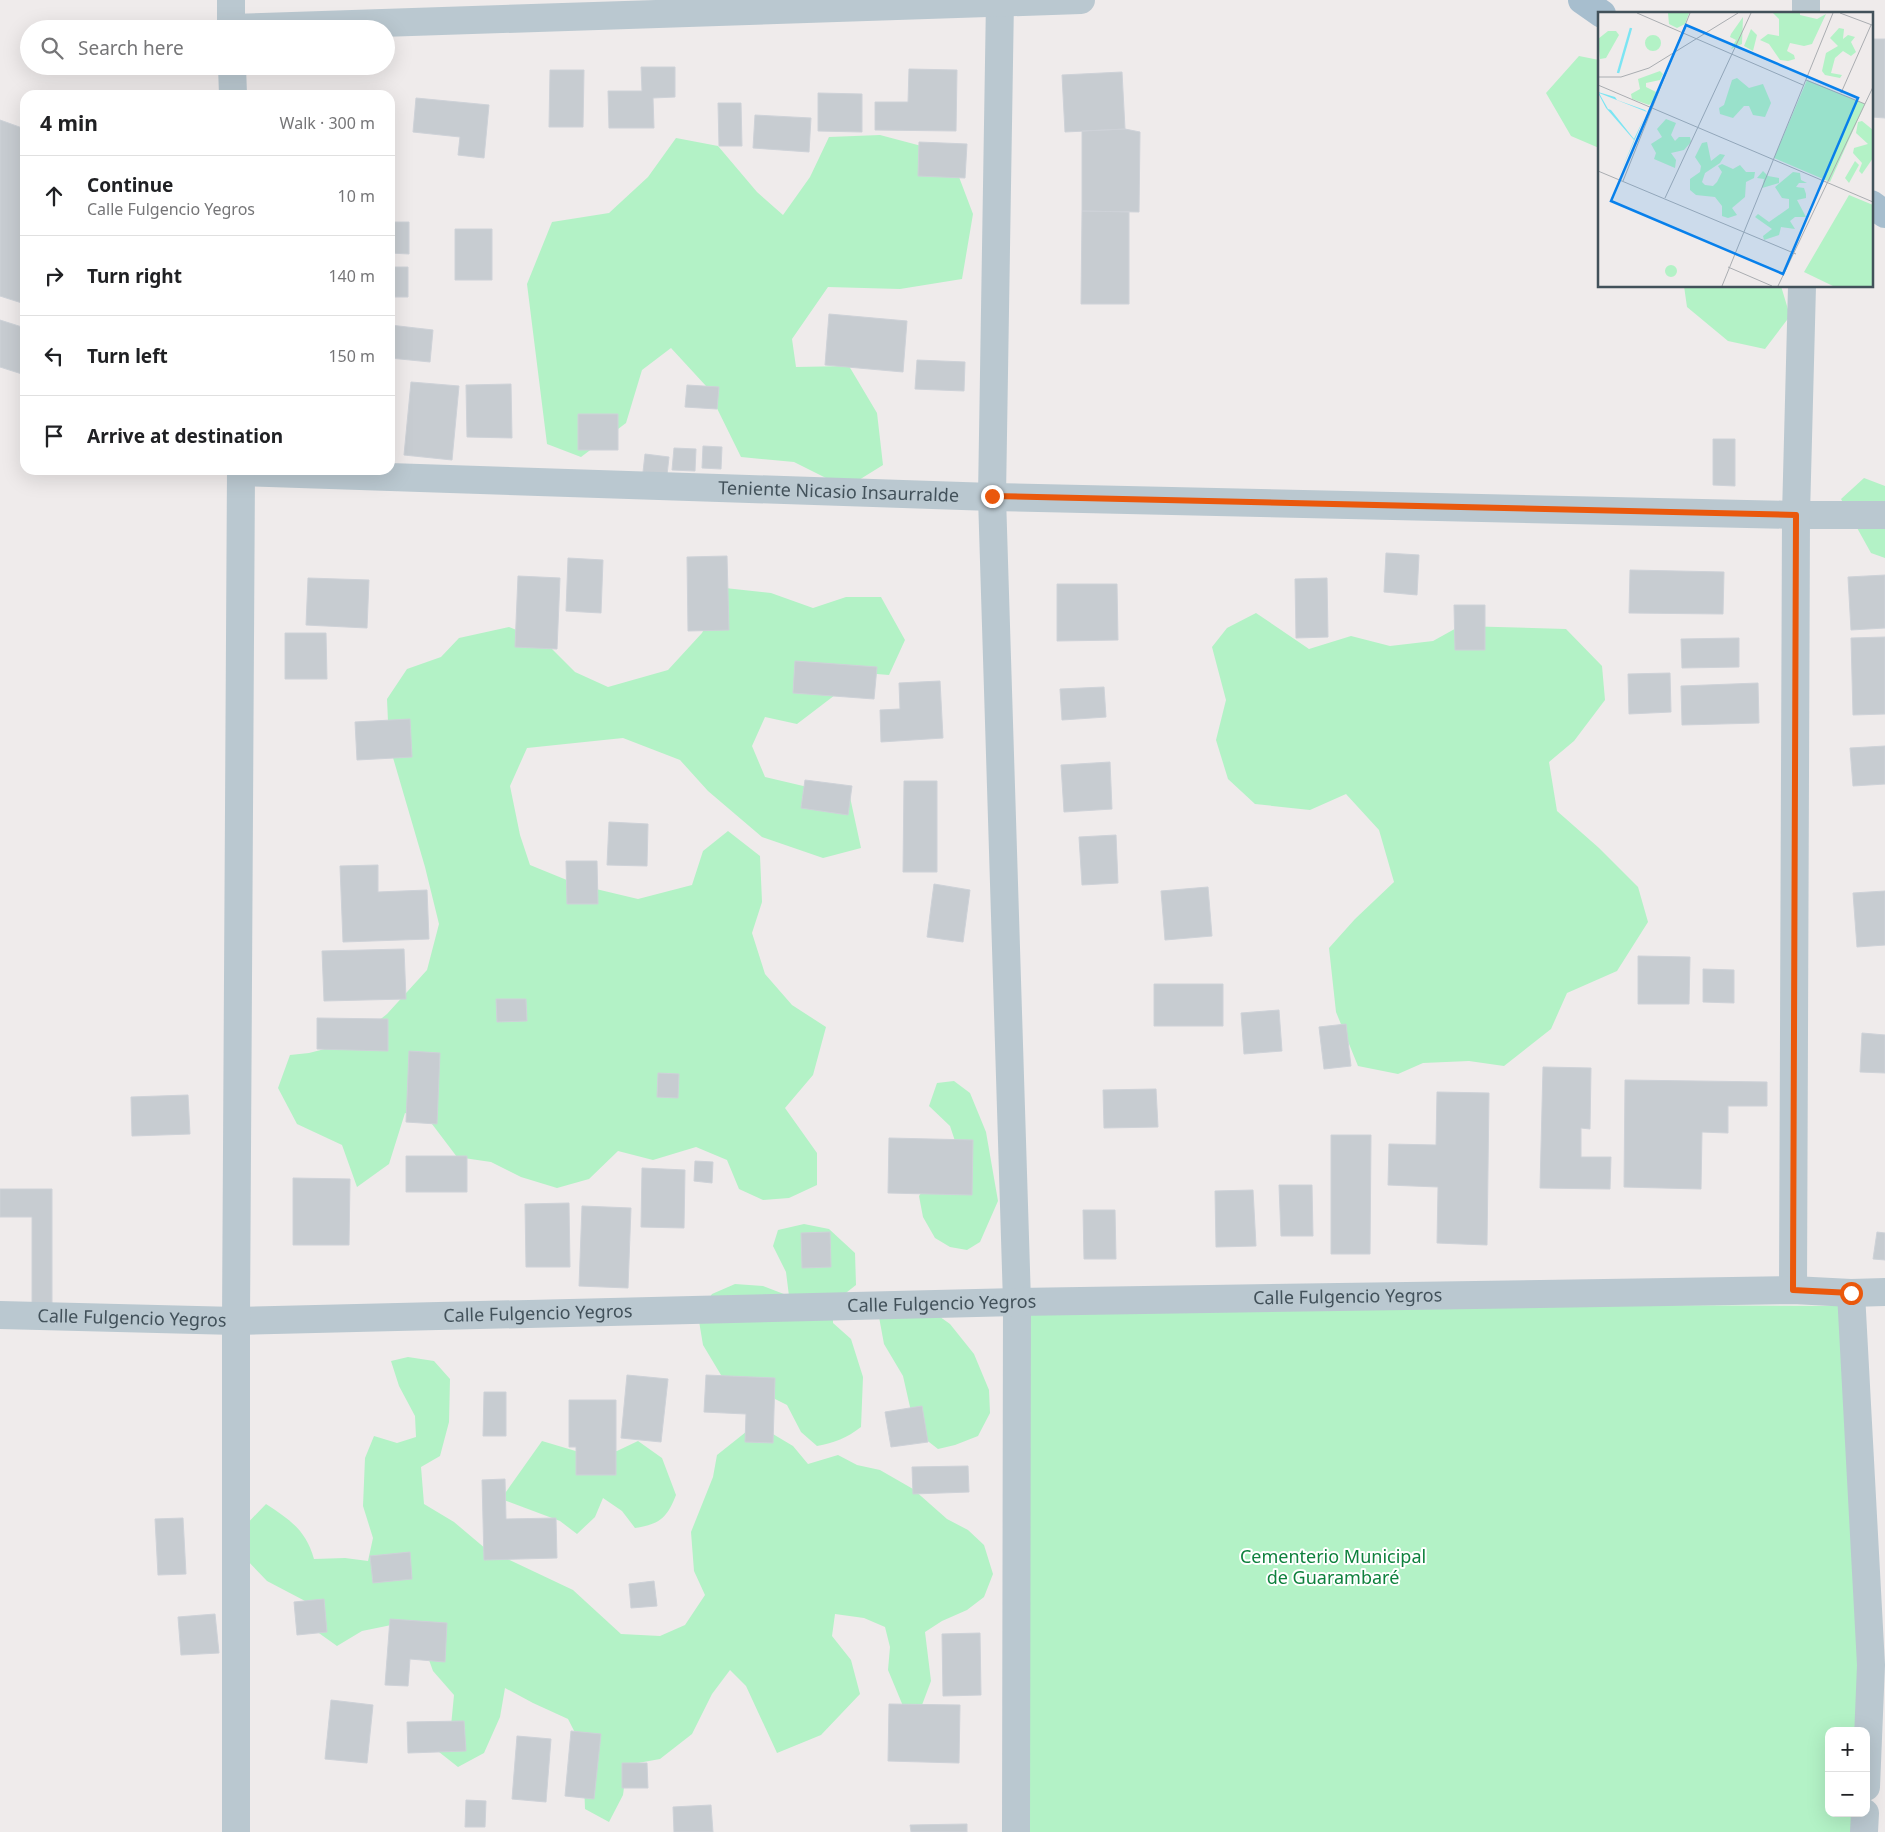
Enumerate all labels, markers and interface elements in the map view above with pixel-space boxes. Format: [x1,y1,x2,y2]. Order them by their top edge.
inset map [1598,12,1872,288]
search box [20,20,395,75]
icon: search [38,34,66,62]
text: Search here [78,35,184,61]
text: 4 min [40,109,98,137]
text: Walk · 300 m [280,112,375,134]
text: Continue [87,172,173,198]
icon: ahead [40,182,68,210]
text: 10 m [338,185,375,207]
text: Calle Fulgencio Yegros [87,198,255,220]
icon: right [40,262,68,290]
text: Turn right [87,263,182,289]
text: 140 m [328,265,375,287]
icon: left [40,342,68,370]
text: Turn left [87,343,168,369]
text: 150 m [328,345,375,367]
icon: arrive [40,422,68,450]
text: Arrive at destination [87,423,283,449]
street label: Teniente Nicasio Insaurralde [718,475,959,507]
route end [981,485,1004,508]
street label: Calle Fulgencio Yegros [1253,1282,1442,1309]
route start [1840,1282,1863,1305]
street label: Calle Fulgencio Yegros [847,1289,1036,1317]
street label: Calle Fulgencio Yegros [443,1298,633,1327]
street label: Calle Fulgencio Yegros [37,1303,227,1332]
park label: Cementerio Municipal de Guarambaré [1240,1544,1426,1589]
map controls [1825,1727,1870,1817]
button: + [1825,1727,1870,1772]
button: − [1825,1772,1870,1817]

